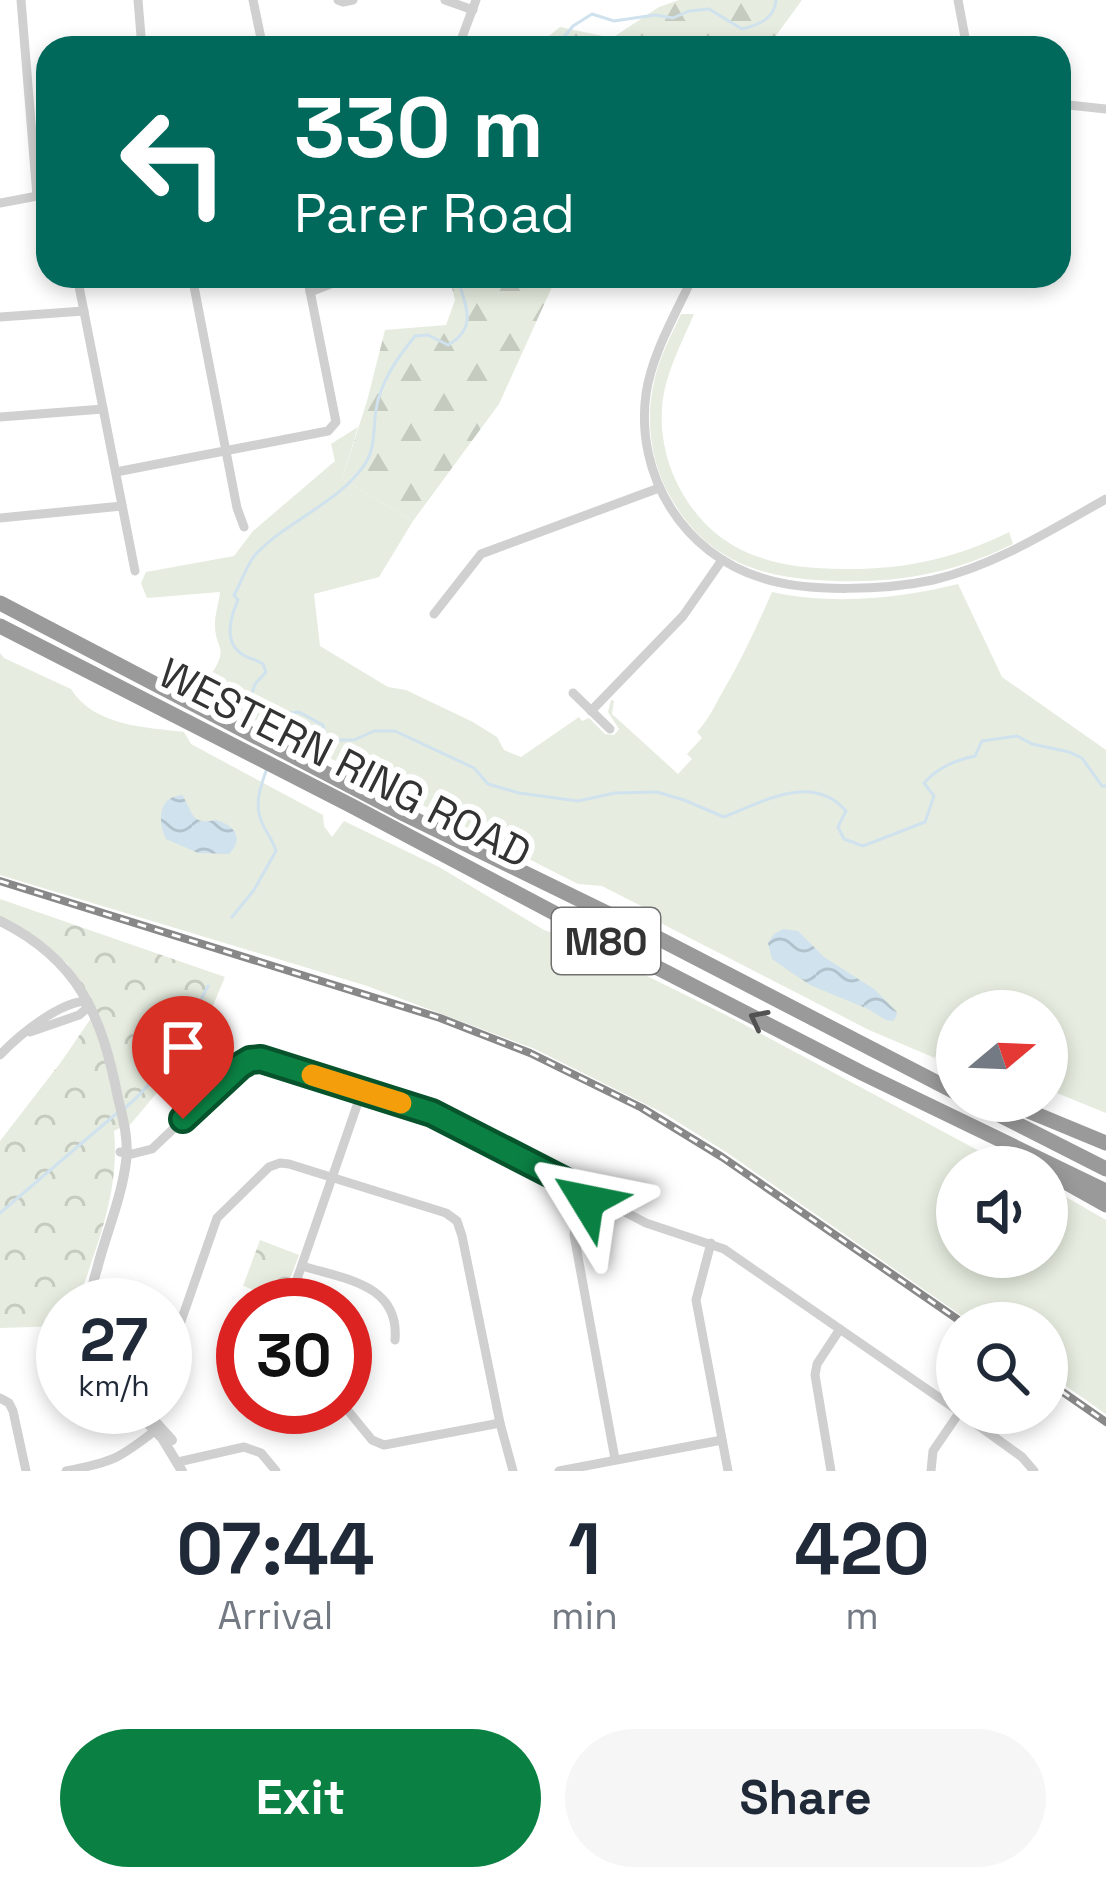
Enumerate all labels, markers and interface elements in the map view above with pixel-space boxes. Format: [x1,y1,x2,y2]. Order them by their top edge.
text: 330 m [294,74,544,182]
icon: left [96,84,252,240]
text: Parer Road [294,179,575,248]
street label: WESTERN RING ROAD [150,646,540,880]
road number: M80 [552,908,660,974]
north arrow [936,990,1068,1122]
map controls [936,990,1068,1434]
pin [132,996,234,1119]
one-way arrow [749,1010,770,1034]
icon: arrive [150,1014,216,1080]
position arrow [524,1138,650,1264]
button: sound [936,1146,1068,1278]
speed limit sign: 30 [216,1278,372,1434]
text: 27 [80,1302,148,1379]
button: search [936,1302,1068,1434]
text: km/h [78,1366,150,1405]
text: 07:44 [176,1503,375,1595]
text: 1 [568,1503,601,1595]
text: 420 [794,1503,930,1595]
text: Arrival [218,1591,333,1640]
text: min [551,1591,618,1640]
text: m [845,1591,879,1640]
button: Exit [60,1729,541,1867]
button: Share [565,1729,1046,1867]

